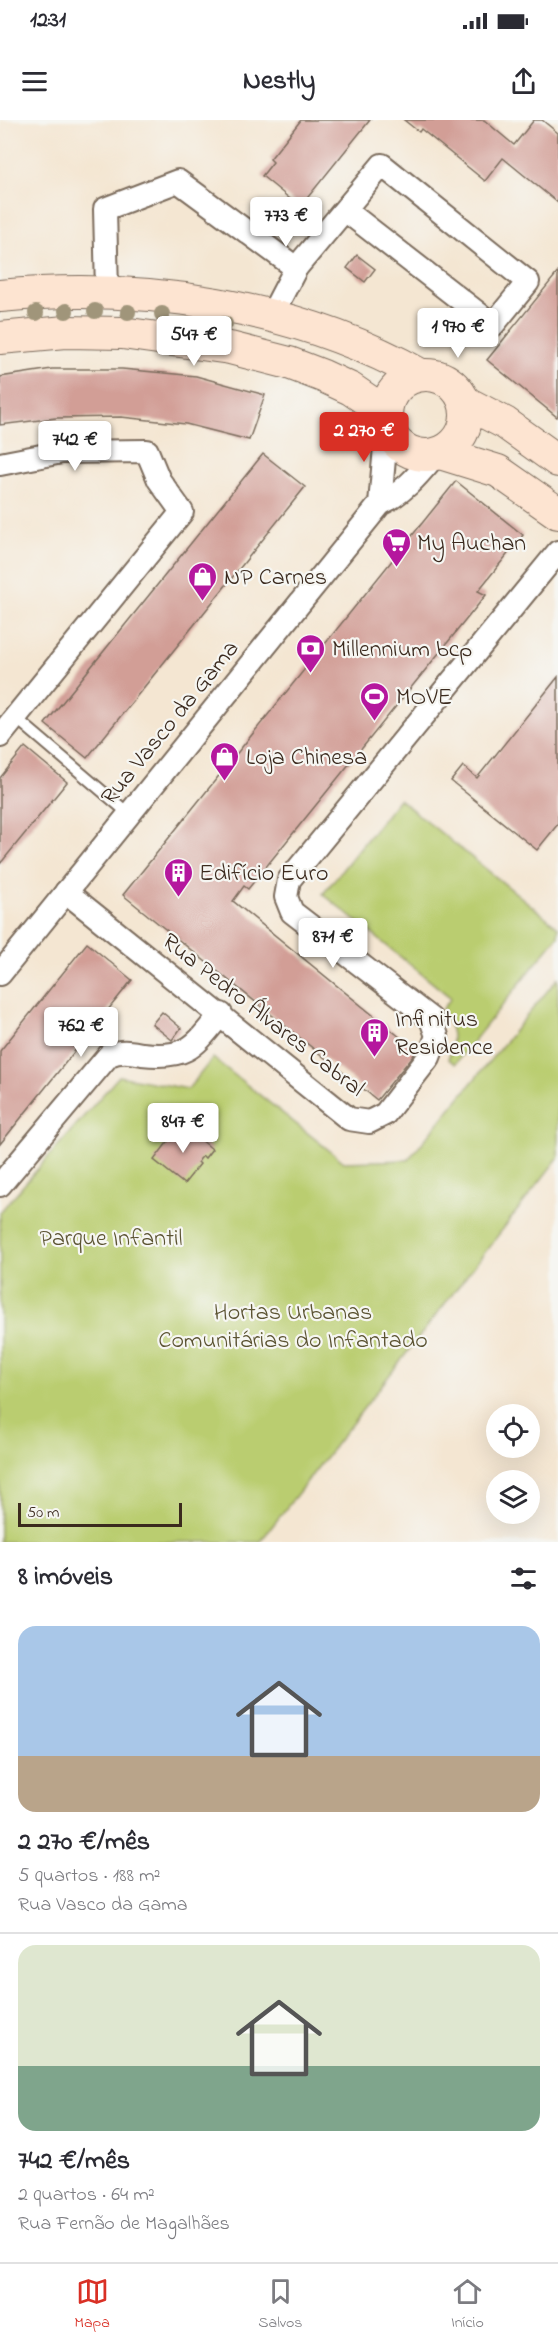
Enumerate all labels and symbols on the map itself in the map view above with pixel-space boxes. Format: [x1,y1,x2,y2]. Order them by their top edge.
pin: 773 € [244,197,328,248]
pin: 1 970 € [403,308,513,359]
pin: 547 € [152,316,236,367]
pin: 2 270 € [309,412,419,463]
pin: 742 € [33,421,117,472]
supermarket icon: My Auchan [380,526,412,568]
place label: My Auchan [417,527,526,563]
shop icon: NP Carnes [187,560,219,602]
place label: NP Carnes [224,561,327,596]
bank icon: Millennium bcp [295,632,327,674]
street label: Rua Vasco da Gama [93,633,249,814]
place label: Millennium bcp [332,633,472,668]
sports icon: MOVE [359,680,391,722]
place label: MOVE [396,681,452,716]
shop icon: Loja Chinesa [209,740,241,782]
place label: Loja Chinesa [246,741,367,776]
building icon: Edifício Euro [162,856,194,898]
place label: Edifício Euro [199,857,328,892]
pin: 871 € [291,918,375,969]
street label: Rua Pedro Álvares Cabral [153,925,371,1106]
place label: Infinitus Residence [395,1003,493,1066]
pin: 762 € [39,1007,123,1058]
building icon: Infinitus Residence [358,1016,390,1058]
pin: 847 € [141,1103,225,1154]
park label: Parque Infantil [39,1222,183,1257]
park label: Hortas Urbanas Comunitárias do Infantado [158,1296,428,1359]
scale bar [18,1500,182,1528]

